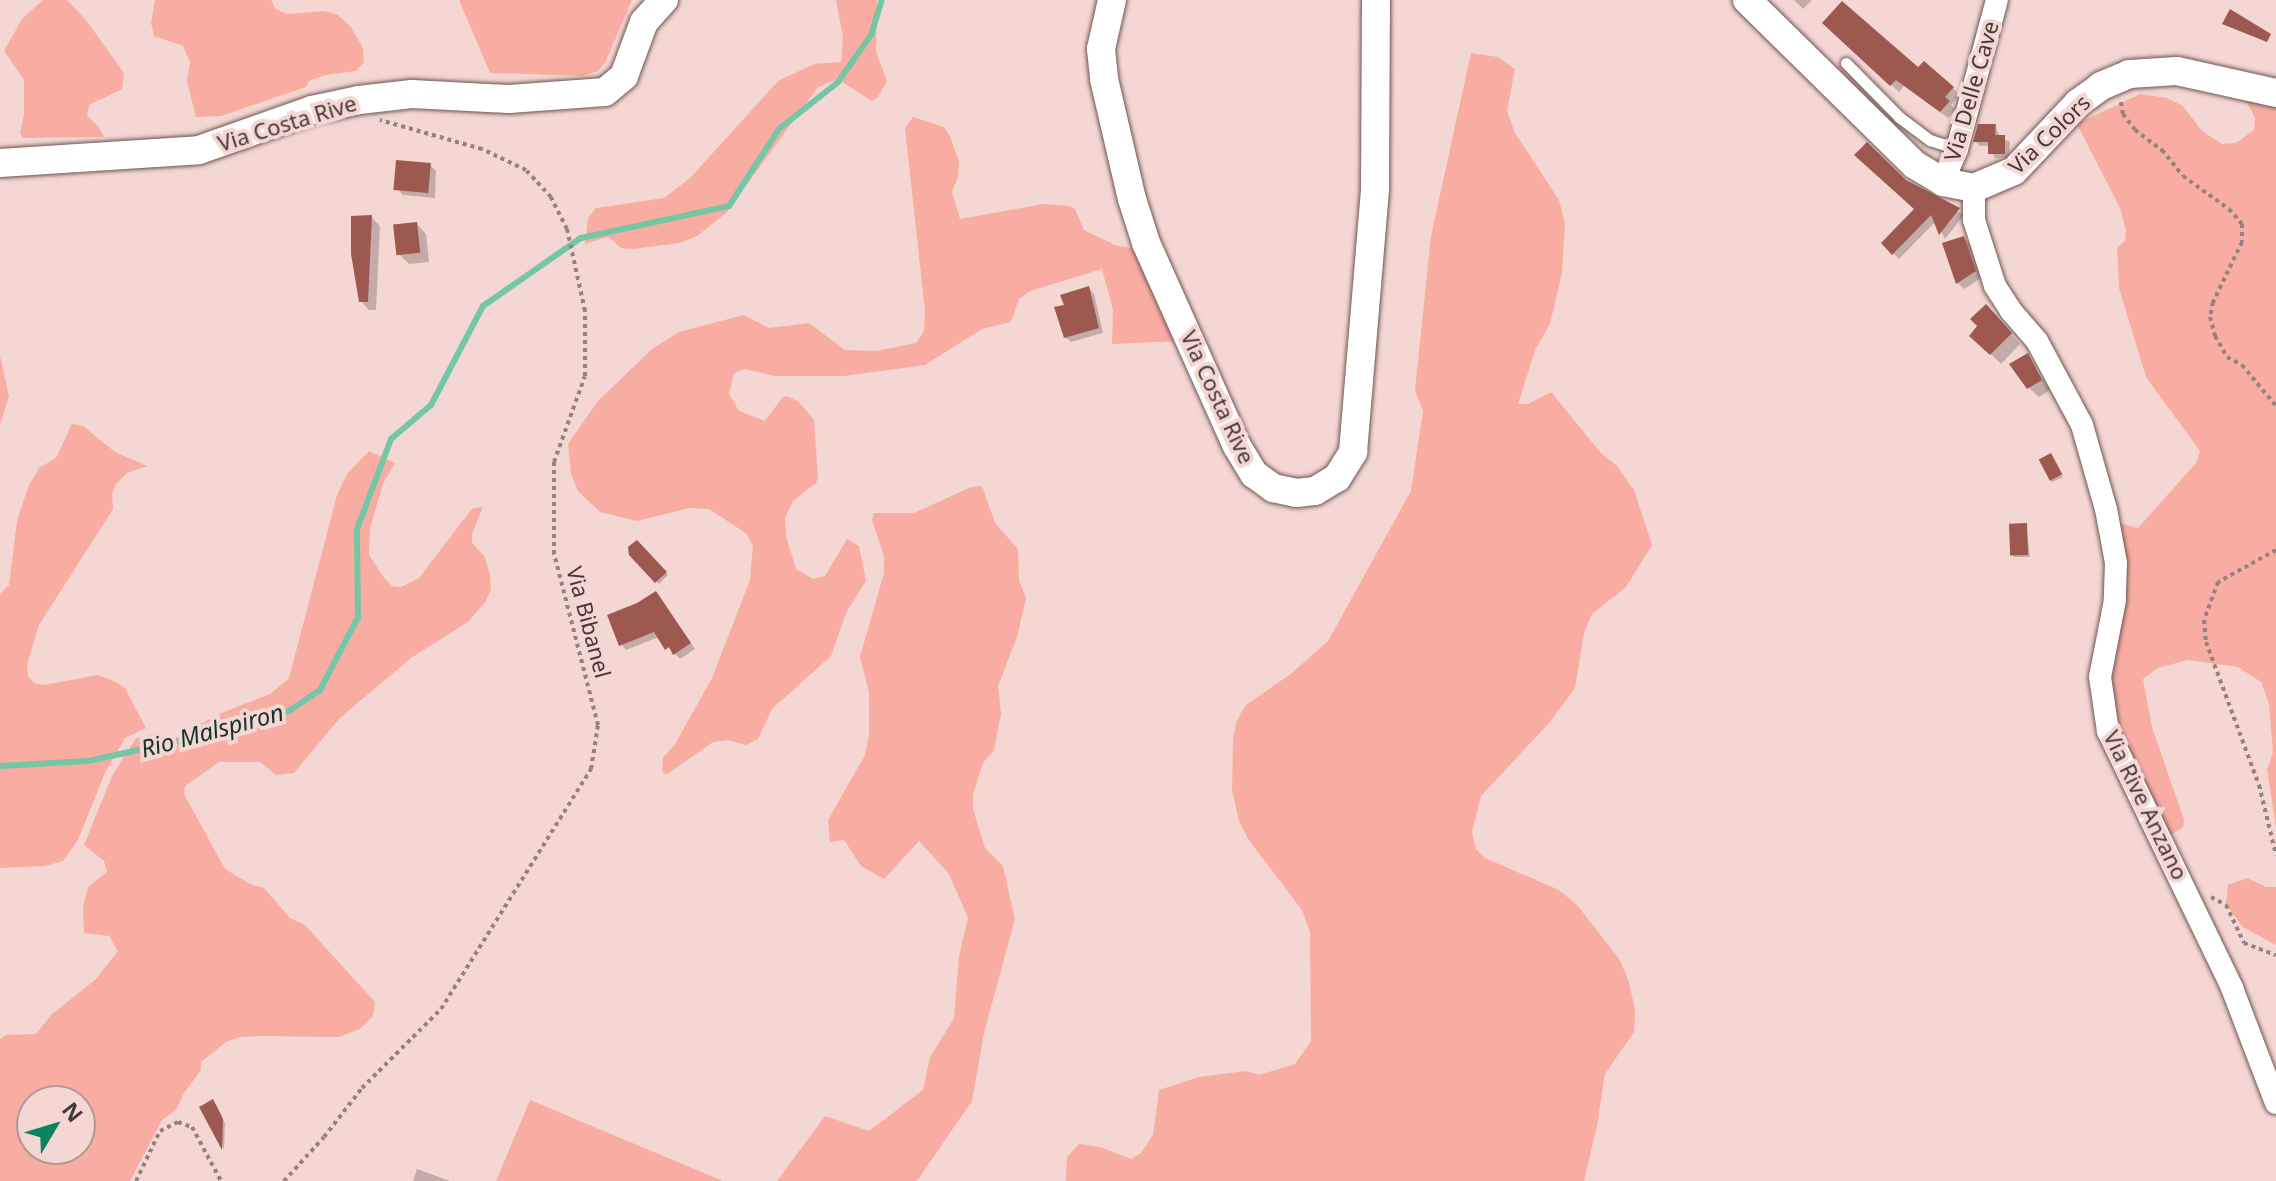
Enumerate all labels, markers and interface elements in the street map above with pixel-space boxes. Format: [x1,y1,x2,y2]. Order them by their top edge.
street label: Via Delle Cave [1938,18,2004,164]
street label: Via Costa Rive [214,89,360,157]
street label: Via Colors [2003,89,2095,179]
street label: Via Costa Rive [1176,326,1260,468]
street label: Via Bibanel [561,563,617,681]
water label: Rio Malspiron [137,697,287,763]
street label: Via Rive Anzano [2098,726,2194,884]
north arrow [16,1085,96,1165]
text: N [56,1095,91,1128]

